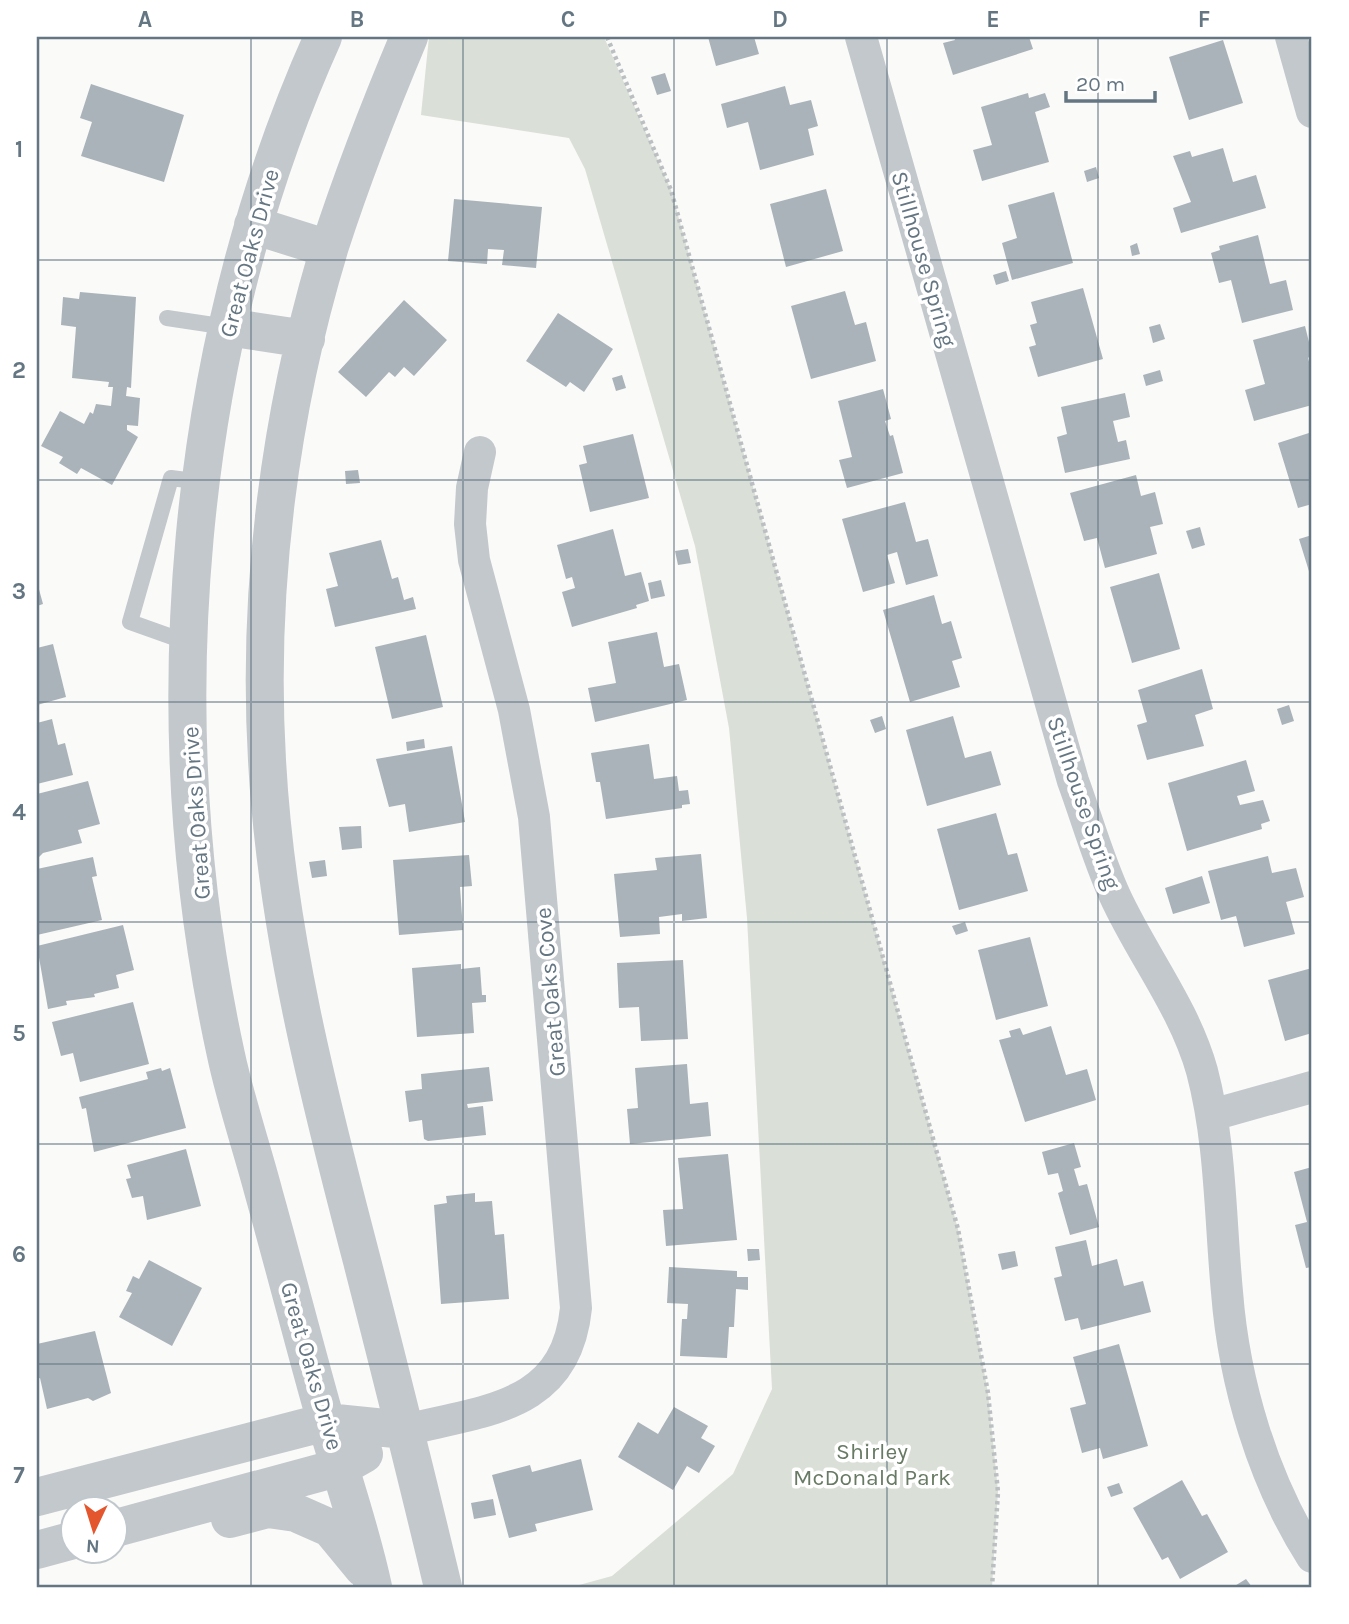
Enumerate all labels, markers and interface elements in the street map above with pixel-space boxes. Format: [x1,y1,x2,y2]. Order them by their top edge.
text: A [138,6,152,33]
text: B [350,6,364,33]
text: C [561,6,575,33]
text: D [772,6,788,33]
text: E [986,6,1000,33]
text: F [1198,6,1210,33]
scale bar [1066,60,1155,104]
text: 20 m [1076,72,1125,96]
text: 1 [15,136,23,163]
street label: Great Oaks Drive [214,166,285,340]
street label: Stillhouse Spring [886,168,962,350]
text: 2 [12,357,26,384]
text: 3 [12,578,26,605]
street label: Stillhouse Spring [1041,713,1126,893]
street label: Great Oaks Drive [177,726,216,900]
text: 4 [12,799,26,826]
street label: Great Oaks Cove [530,906,571,1078]
text: 5 [12,1020,26,1047]
text: 6 [12,1241,26,1268]
street label: Great Oaks Drive [275,1279,348,1453]
park label: Shirley McDonald Park [793,1438,951,1491]
text: 7 [13,1462,25,1489]
north arrow [60,1494,130,1564]
text: N [85,1535,100,1557]

